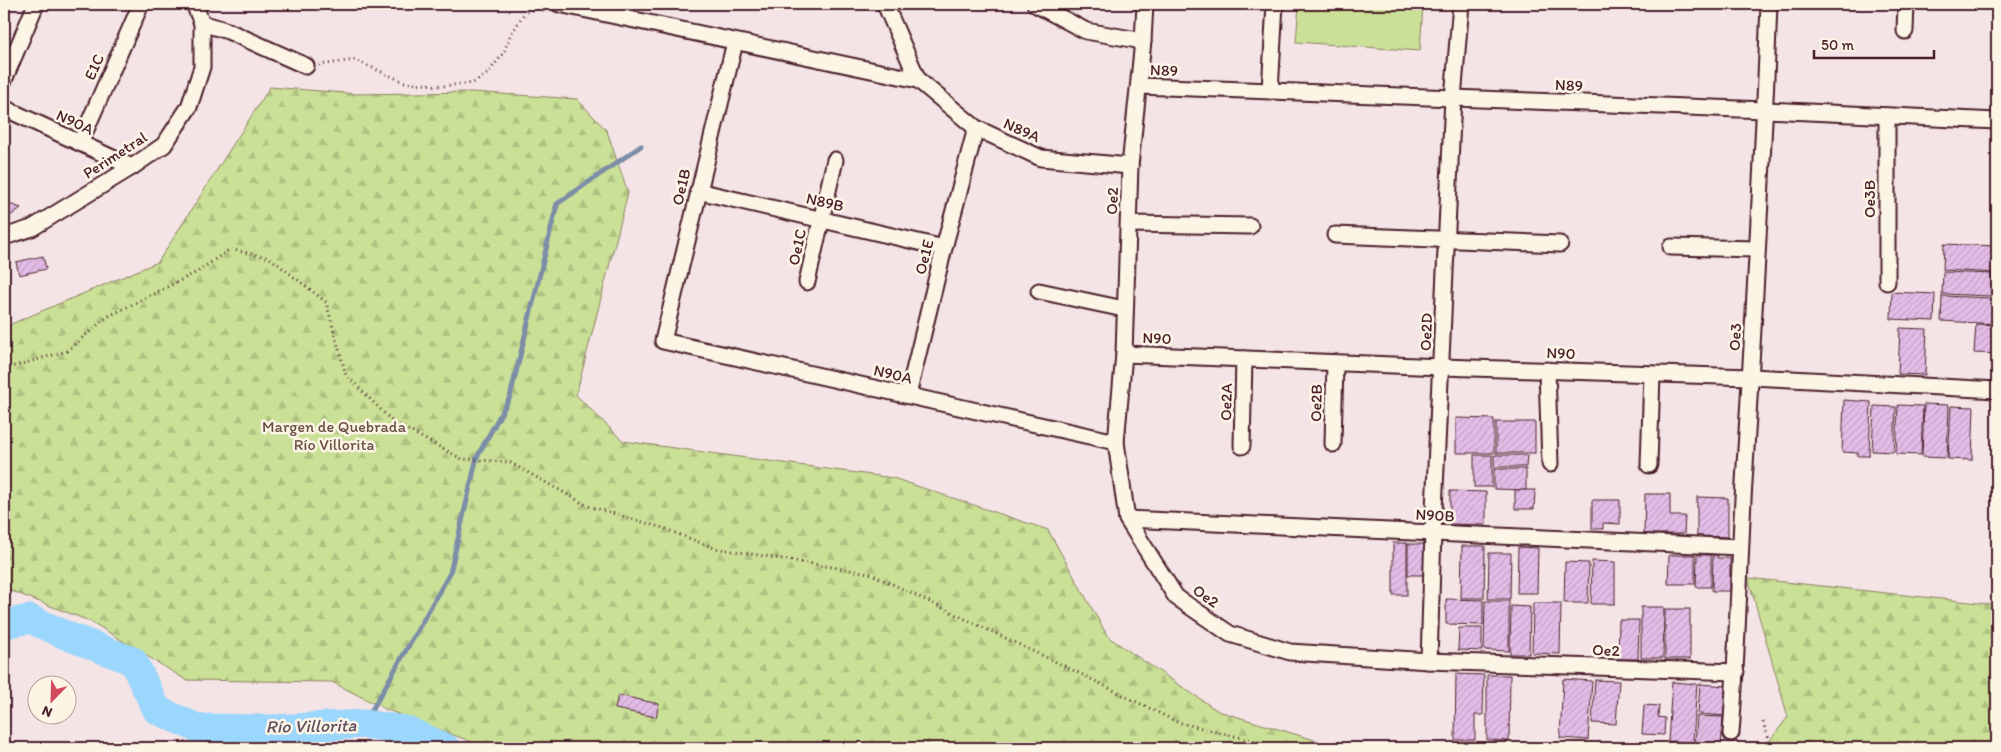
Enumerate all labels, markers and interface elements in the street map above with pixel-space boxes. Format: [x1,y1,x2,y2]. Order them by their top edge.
scale bar [1814,28,1934,60]
text: 50 m [1821,36,1854,54]
street label: E1C [80,51,108,83]
street label: N89 [1150,60,1178,80]
street label: N89 [1555,75,1583,95]
street label: N90A [53,105,97,139]
street label: N89A [1001,114,1043,146]
street label: Perimetral [79,127,151,183]
street label: Oe1B [668,167,694,207]
street label: Oe3B [1860,180,1879,218]
street label: Oe2 [1102,186,1122,215]
street label: N89B [804,188,846,216]
street label: Oe1C [784,227,810,267]
street label: Oe1E [910,237,938,277]
street label: Oe2D [1416,312,1436,351]
street label: Oe3 [1725,322,1745,351]
street label: N90 [1142,328,1172,348]
street label: N90 [1546,343,1576,363]
street label: N90A [872,360,914,388]
street label: Oe2A [1216,383,1236,421]
street label: Oe2B [1306,384,1326,422]
park label: Margen de Quebrada Río Villorita [262,417,407,454]
street label: N90B [1415,504,1455,526]
street label: Oe2 [1189,580,1223,612]
street label: Oe2 [1592,640,1621,660]
north arrow [28,674,78,724]
text: N [39,702,55,721]
water label: Río Villorita [265,714,358,738]

